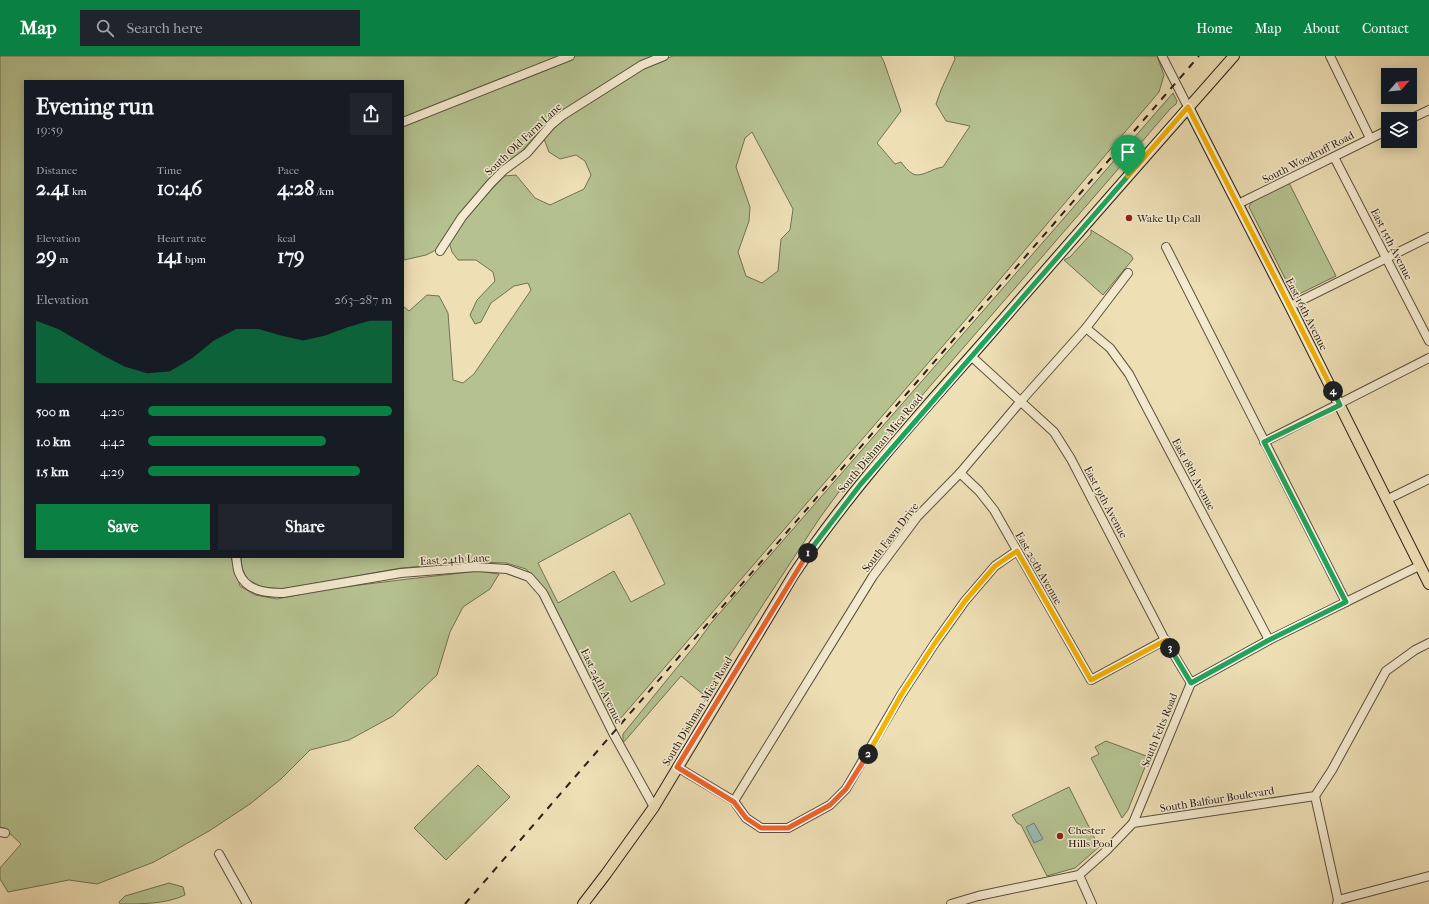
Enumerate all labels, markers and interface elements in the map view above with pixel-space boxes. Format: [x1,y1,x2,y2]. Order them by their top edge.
search box [80,10,360,46]
text: Map [20,17,56,39]
icon: search [94,17,116,39]
text: Search here [126,19,203,37]
text: Home [1196,20,1233,37]
text: Map [1255,20,1282,37]
text: About [1304,20,1340,37]
text: Contact [1362,20,1409,37]
north arrow [1381,68,1417,104]
map controls [1381,68,1417,148]
button: share [350,93,392,135]
text: Evening run [36,94,154,120]
street label: South Old Farm Lane [482,100,565,178]
button: layers [1381,112,1417,148]
text: 19:59 [36,122,63,137]
street label: South Woodruff Road [1260,128,1357,186]
pin [1111,135,1145,176]
icon: arrive [1117,141,1139,163]
text: Distance [36,164,77,177]
text: Time [157,164,182,177]
text: Pace [277,164,299,177]
text: 2.41 [36,177,70,200]
text: 10:46 [157,177,202,200]
text: 4:28 [277,177,314,200]
text: km [70,185,87,198]
text: /km [314,185,334,198]
street label: East 15th Avenue [1368,206,1415,283]
place label: Wake Up Call [1136,212,1201,225]
marker: Wake Up Call [1124,213,1134,223]
text: Elevation [36,232,80,245]
text: Heart rate [157,232,206,245]
text: kcal [277,232,296,245]
text: 29 [36,245,57,268]
text: 141 [157,245,183,268]
text: 179 [277,245,305,268]
text: m [57,253,68,266]
text: bpm [183,253,206,266]
street label: East 16th Avenue [1283,276,1331,353]
text: Elevation [36,292,89,307]
text: 263–287 m [334,292,392,307]
pin: 4 [1323,381,1343,401]
text: 4 [1330,384,1336,397]
street label: South Dishman-Mica Road [835,390,926,495]
text: 500 m [36,404,70,419]
text: 4:20 [100,404,125,419]
text: 1.0 km [36,434,71,449]
text: 4:42 [100,434,125,449]
street label: East 18th Avenue [1169,436,1218,513]
text: 1.5 km [36,464,69,479]
text: 4:29 [100,464,124,479]
street label: East 19th Avenue [1081,464,1130,541]
street label: South Fawn Drive [859,500,922,575]
button: Save [36,504,210,550]
button: Share [218,504,392,550]
street label: East 20th Avenue [1012,530,1065,607]
pin: 1 [798,543,818,563]
text: 1 [806,546,810,559]
street label: East 24th Lane [420,551,491,568]
pin: 3 [1160,638,1180,658]
text: 3 [1168,641,1172,654]
street label: East 24th Avenue [578,646,626,727]
street label: South Dishman-Mica Road [660,653,736,768]
street label: South Felts Road [1139,690,1181,769]
pin: 2 [858,744,878,764]
text: 2 [865,747,871,760]
street label: South Balfour Boulevard [1159,784,1276,815]
place label: Chester Hills Pool [1068,824,1113,850]
marker: Chester Hills Pool [1055,831,1065,841]

